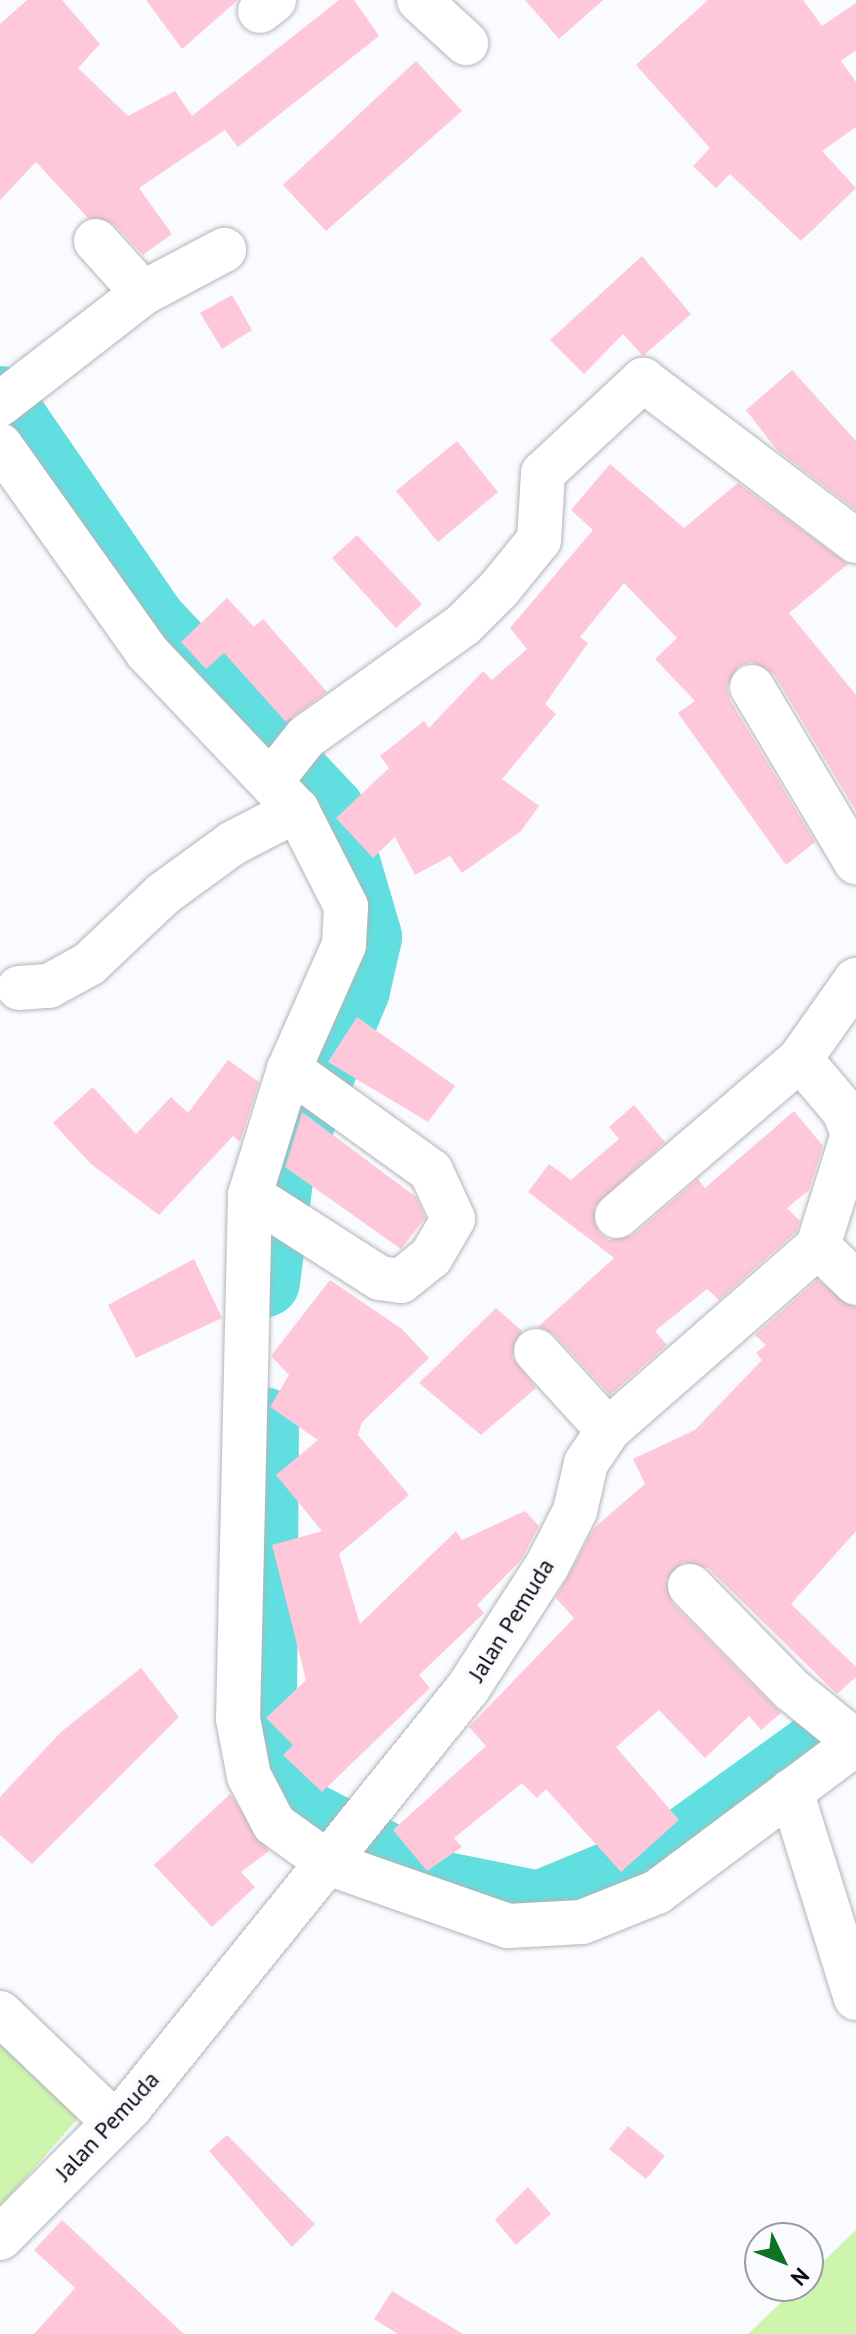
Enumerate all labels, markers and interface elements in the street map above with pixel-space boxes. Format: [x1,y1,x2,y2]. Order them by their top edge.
street label: Jalan Pemuda [462,1553,560,1687]
street label: Jalan Pemuda [49,2065,165,2187]
north arrow [744,2222,824,2302]
text: N [785,2262,815,2292]

